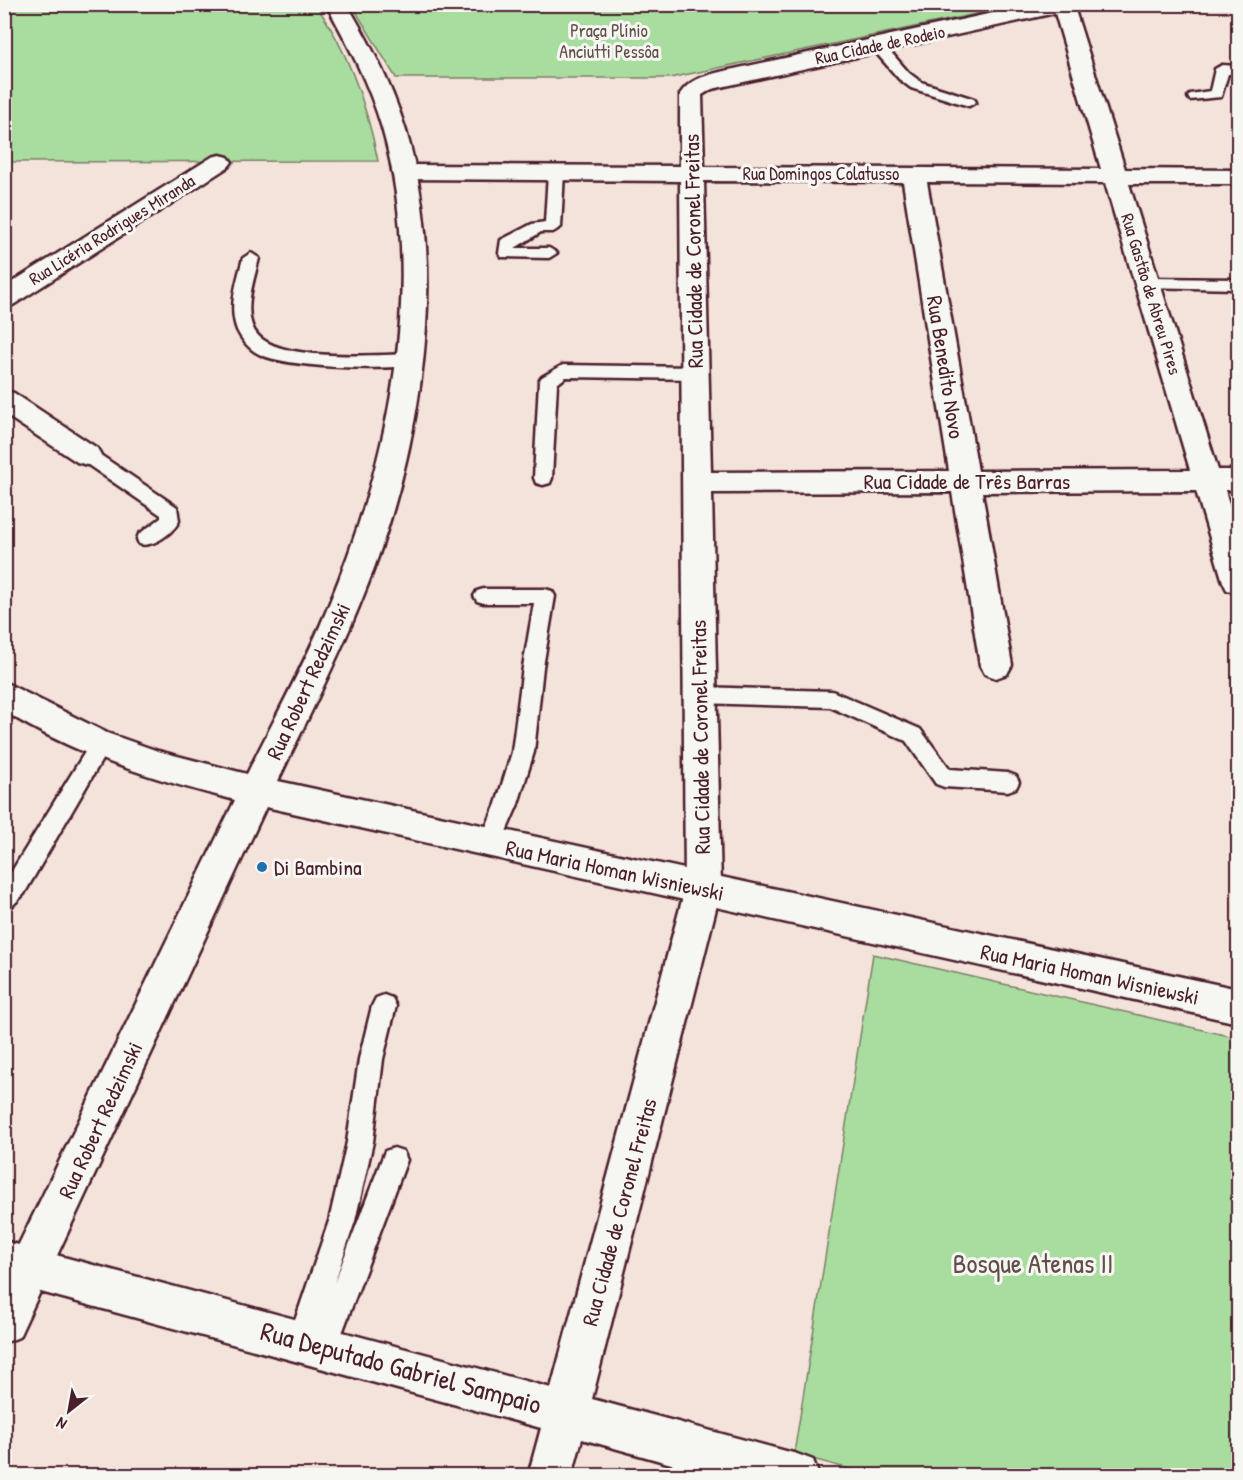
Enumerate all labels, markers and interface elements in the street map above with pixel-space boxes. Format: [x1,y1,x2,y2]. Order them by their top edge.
park label: Praça Plínio Anciutti Pessôa [559,18,659,64]
street label: Rua Cidade de Rodeio [813,19,947,70]
street label: Rua Cidade de Coronel Freitas [676,134,710,368]
street label: Rua Domingos Colatusso [743,161,899,186]
street label: Rua Licéria Rodrigues Miranda [24,168,200,291]
street label: Rua Gastão de Abreu Pires [1115,210,1188,378]
street label: Rua Benedito Novo [920,293,972,441]
street label: Rua Cidade de Três Barras [864,466,1070,496]
street label: Rua Robert Redzimski [259,598,357,764]
street label: Rua Cidade de Coronel Freitas [683,620,717,854]
street label: Rua Maria Homan Wisniewski [503,832,727,908]
place label: Di Bambina [274,852,362,882]
marker: Di Bambina [255,860,269,874]
street label: Rua Maria Homan Wisniewski [978,936,1202,1012]
street label: Rua Robert Redzimski [51,1037,149,1203]
street label: Rua Cidade de Coronel Freitas [574,1095,664,1329]
park label: Bosque Atenas II [953,1245,1113,1282]
street label: Rua Deputado Gabriel Sampaio [257,1312,546,1423]
north arrow [39,1381,99,1441]
text: N [52,1412,71,1435]

